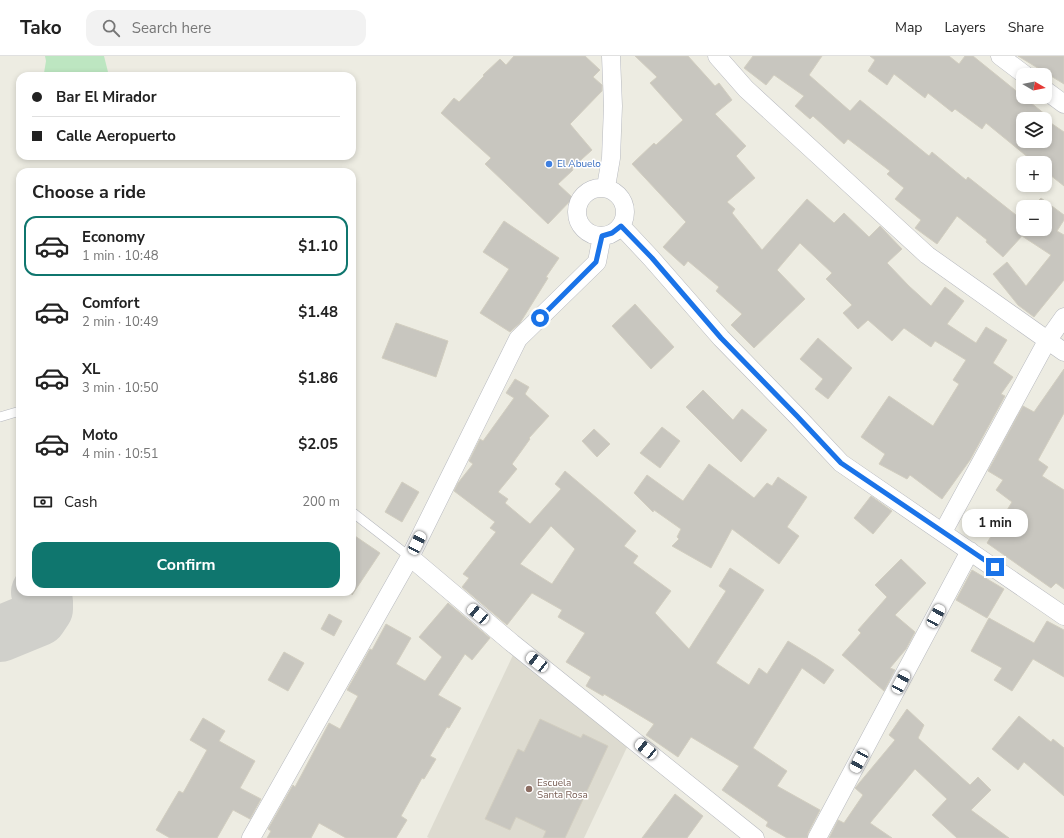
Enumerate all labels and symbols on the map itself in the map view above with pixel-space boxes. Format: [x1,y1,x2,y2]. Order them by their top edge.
north arrow [1016,68,1052,104]
place label: El Abuelo [557,157,601,171]
marker: El Abuelo [544,159,554,169]
route start [531,309,549,327]
callout: 1 min [962,509,1028,537]
car [406,530,428,556]
route end [986,558,1004,576]
car [465,602,491,626]
car [925,603,947,629]
car [524,650,550,674]
car [890,669,912,695]
car [633,737,659,761]
car [848,748,870,774]
place label: Escuela Santa Rosa [537,776,588,802]
marker: Escuela Santa Rosa [524,784,534,794]

